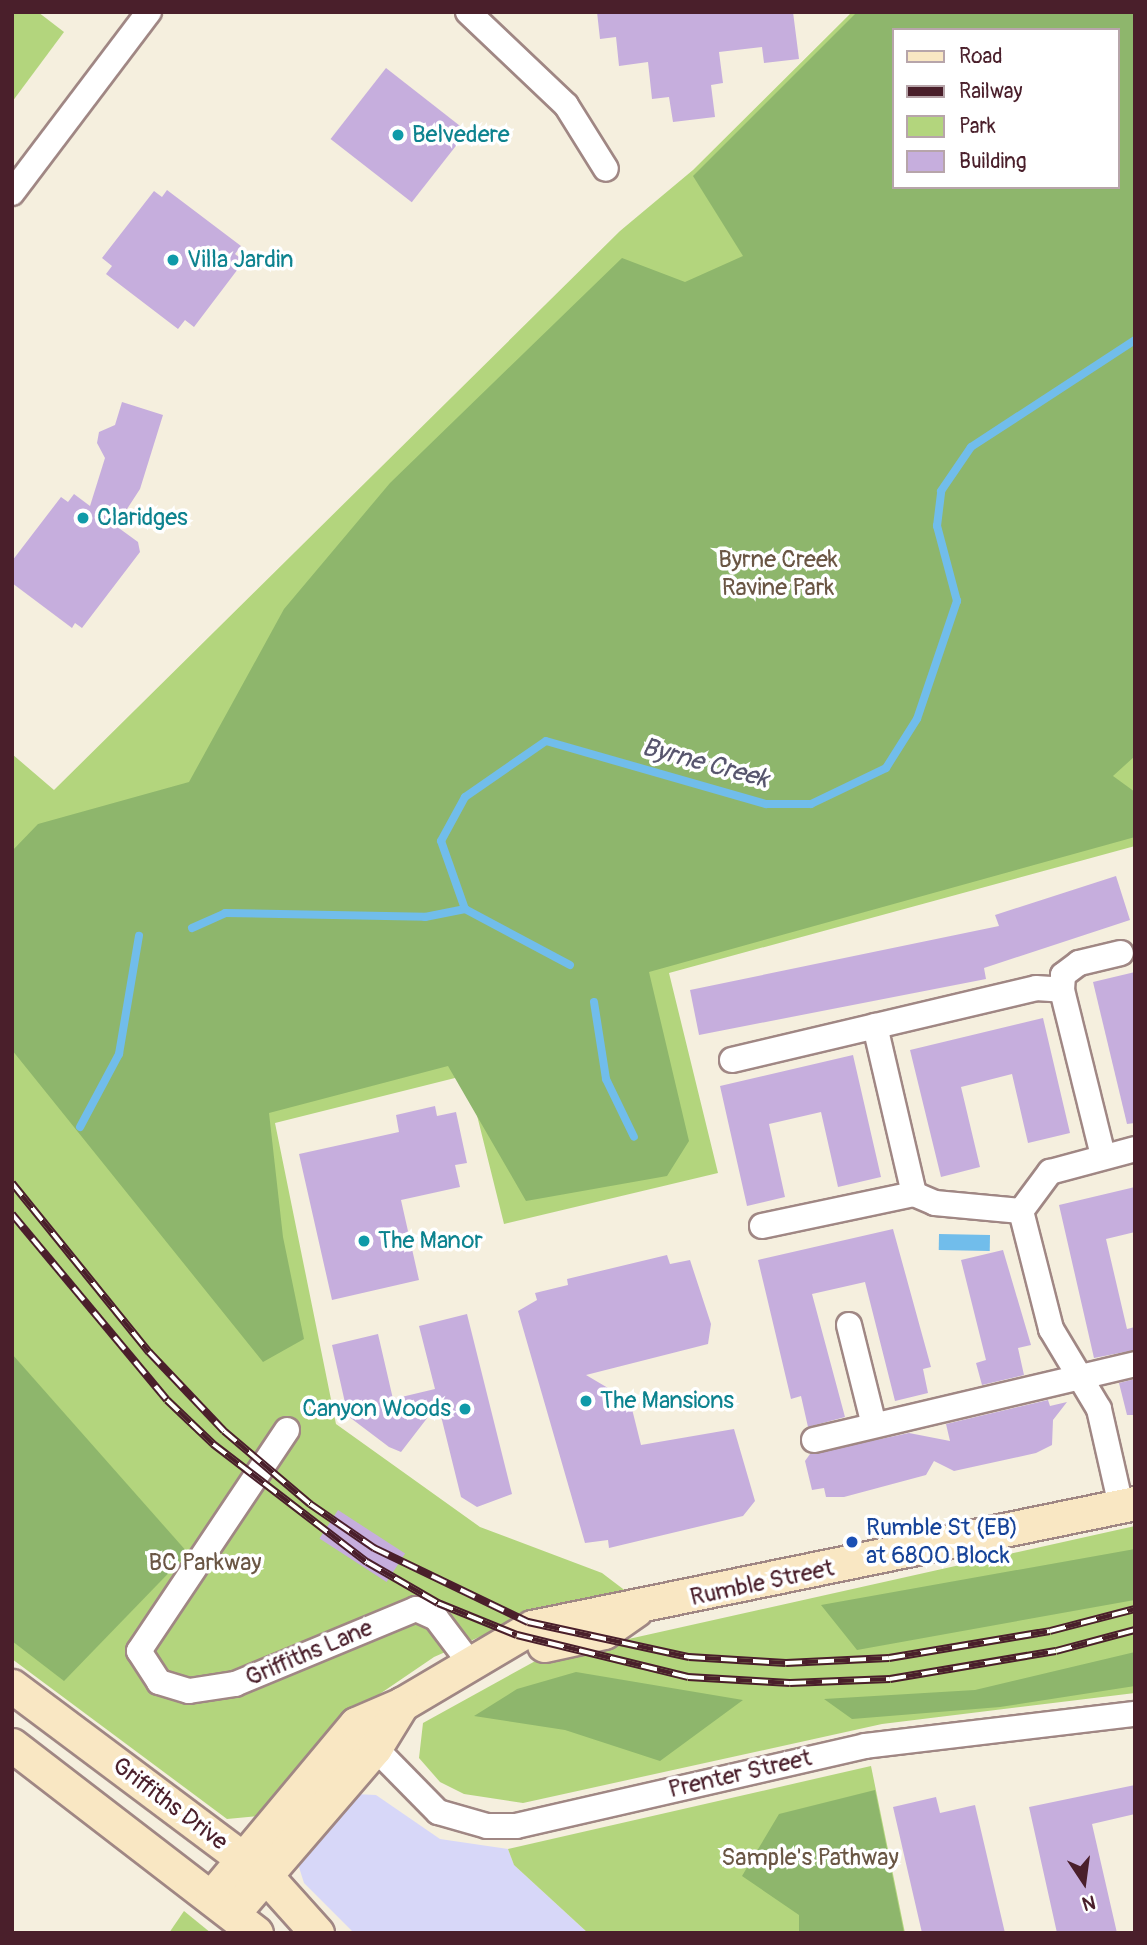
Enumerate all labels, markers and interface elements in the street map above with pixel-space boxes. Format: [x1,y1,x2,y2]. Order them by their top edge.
legend [892,28,1119,189]
text: Road [959,43,1003,70]
text: Railway [959,78,1023,105]
text: Park [959,113,996,140]
place label: Belvedere [412,121,510,149]
marker: Belvedere [390,127,406,143]
text: Building [959,148,1026,175]
place label: Villa Jardin [187,246,294,274]
marker: Villa Jardin [165,252,181,268]
place label: Claridges [97,504,188,532]
marker: Claridges [75,510,91,526]
park label: Byrne Creek Ravine Park [718,546,838,602]
water label: Byrne Creek [638,732,772,796]
place label: The Manor [378,1227,483,1255]
marker: The Manor [356,1233,372,1249]
place label: The Mansions [600,1387,734,1415]
marker: The Mansions [578,1393,594,1409]
place label: Canyon Woods [302,1395,451,1423]
marker: Canyon Woods [457,1401,473,1417]
place label: Rumble St (EB) at 6800 Block [866,1514,1018,1570]
marker: Rumble St (EB) at 6800 Block [844,1534,860,1550]
park label: BC Parkway [148,1549,262,1577]
street label: Rumble Street [688,1554,836,1612]
street label: Griffiths Lane [241,1613,377,1693]
street label: Prenter Street [666,1744,814,1804]
street label: Griffiths Drive [107,1751,233,1857]
park label: Sample's Pathway [721,1844,899,1872]
north arrow [1049,1847,1119,1917]
text: N [1080,1889,1098,1916]

